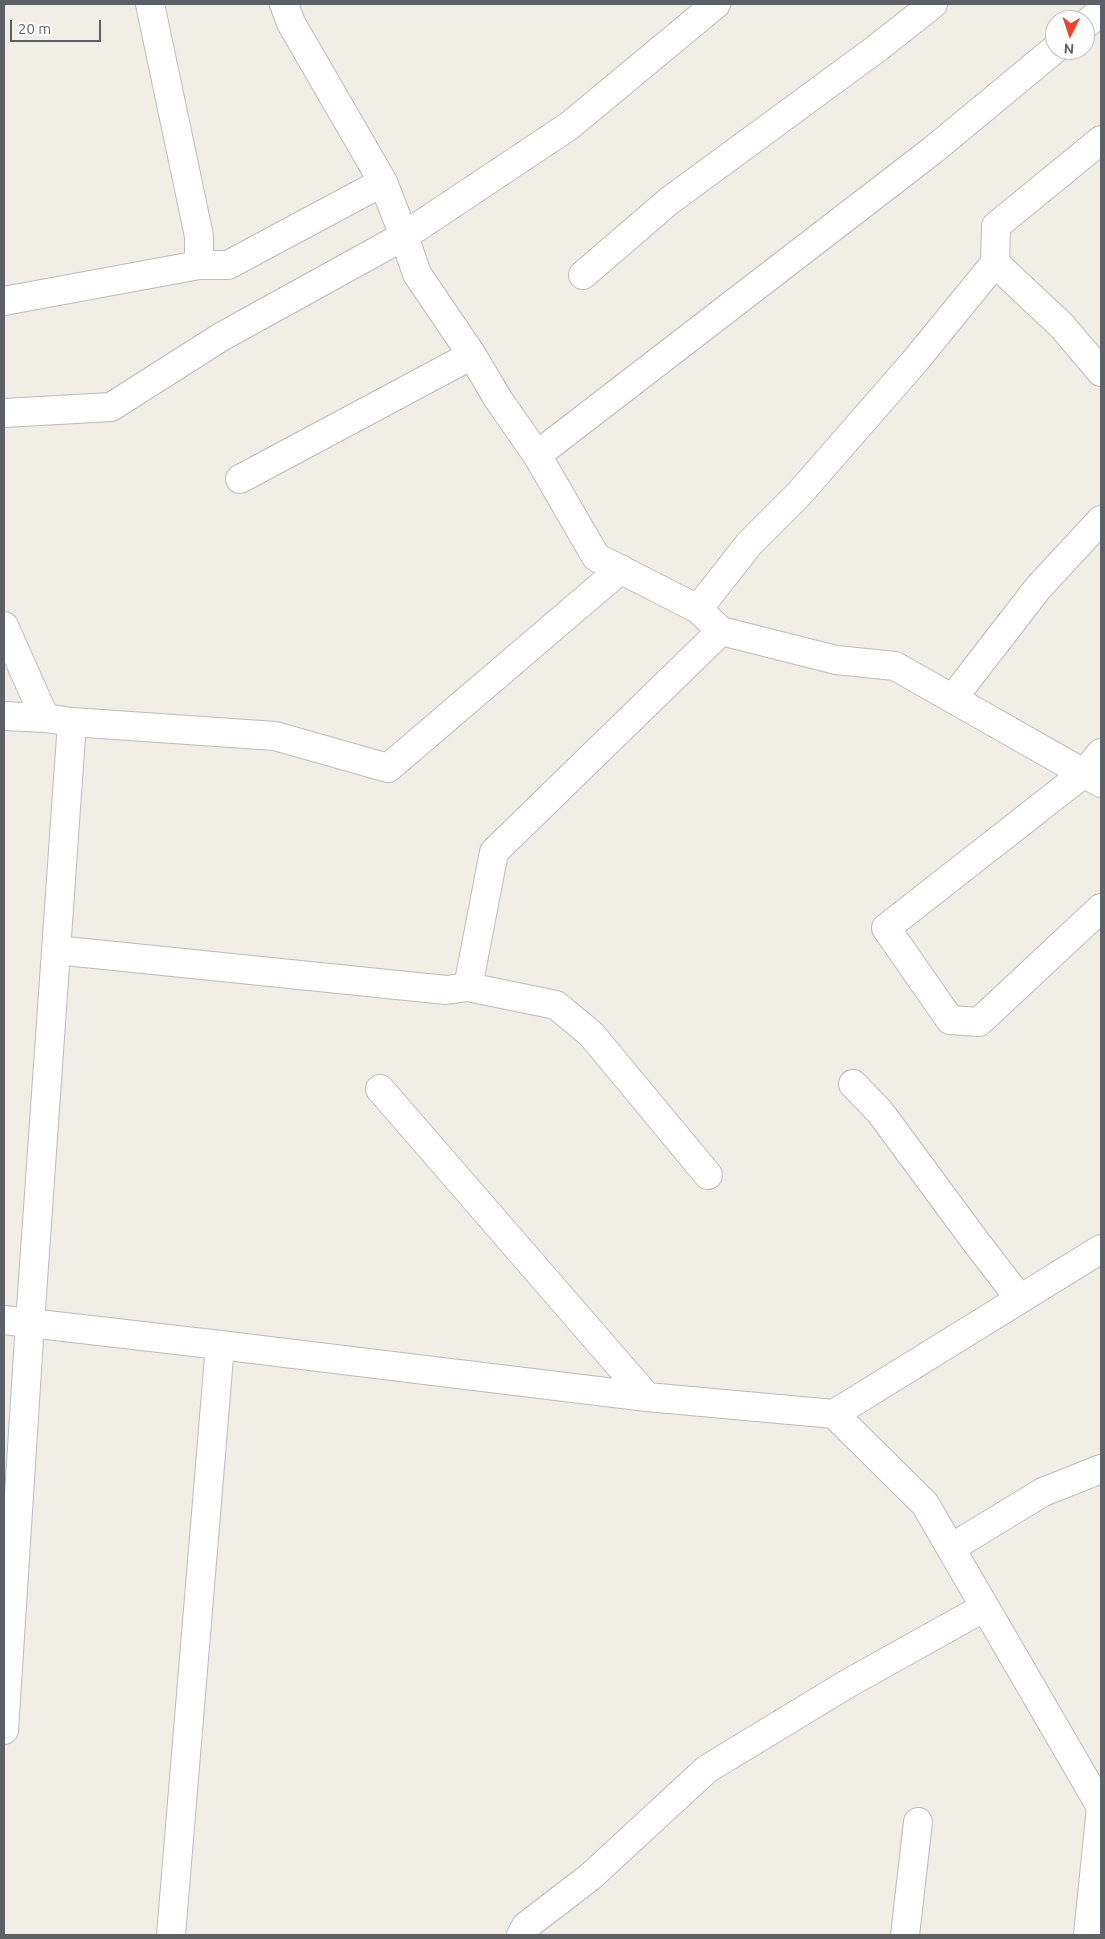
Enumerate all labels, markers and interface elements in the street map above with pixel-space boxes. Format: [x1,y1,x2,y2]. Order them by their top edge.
scale bar [12,10,104,42]
north arrow [1045,10,1095,60]
text: 20 m [18,20,51,37]
text: N [1063,41,1075,57]

